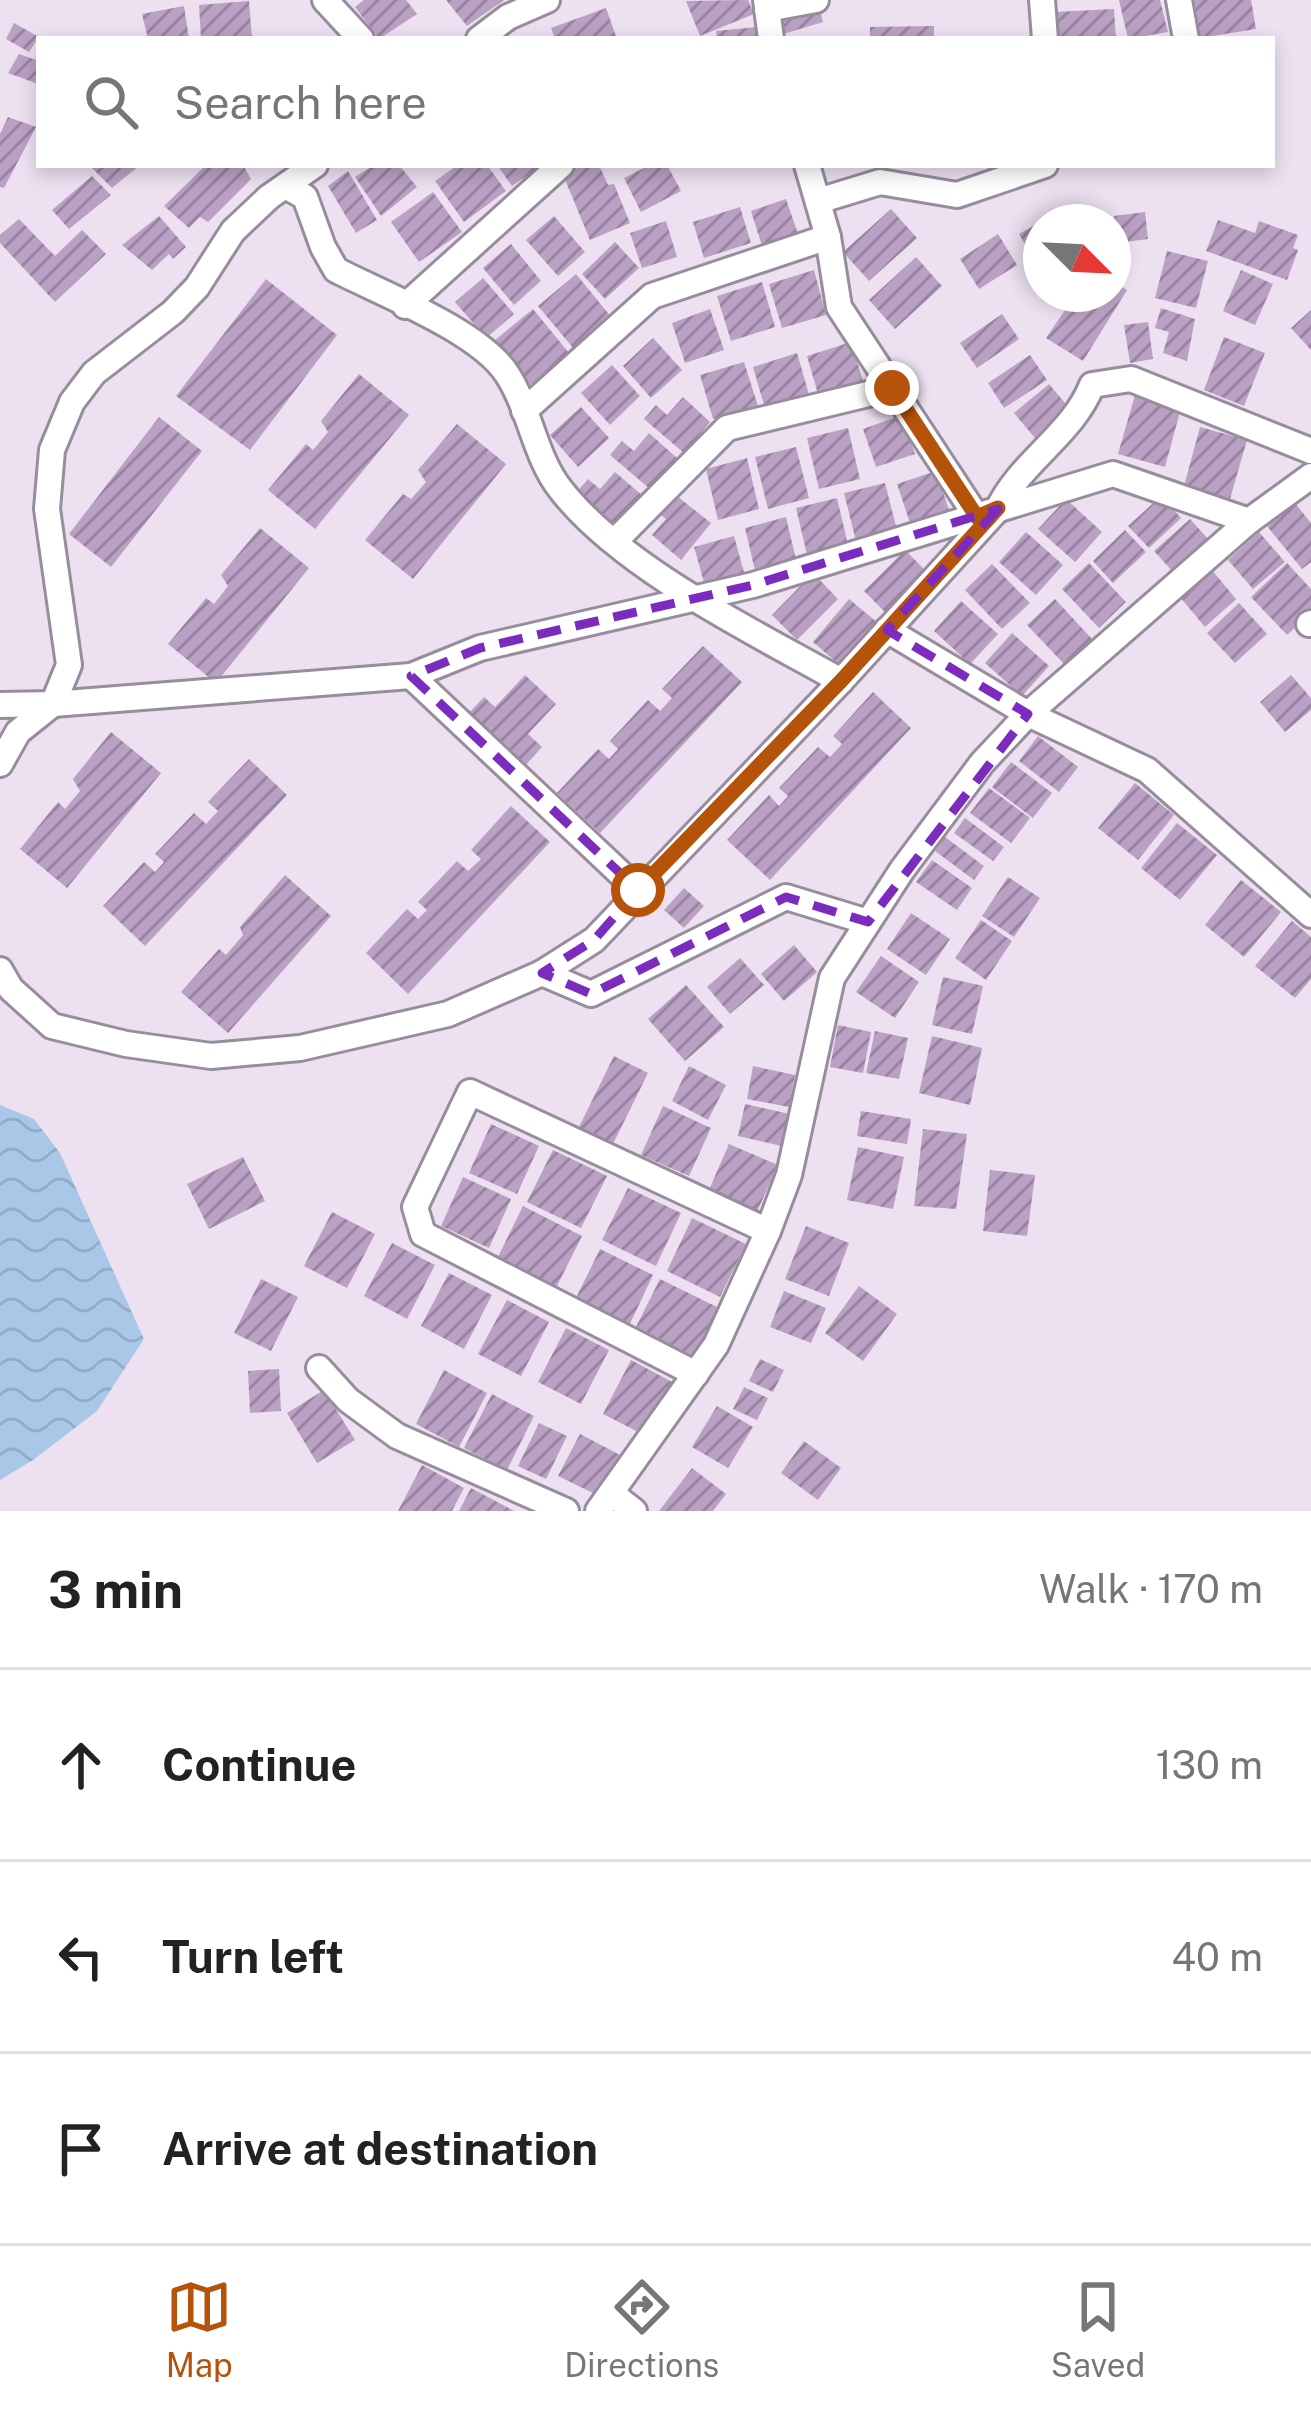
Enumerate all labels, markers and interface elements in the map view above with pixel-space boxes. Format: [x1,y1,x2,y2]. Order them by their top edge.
search box [36,36,1275,168]
icon: search [78,69,144,135]
text: Search here [174,76,427,129]
north arrow [1023,204,1131,312]
route end [865,361,919,415]
route start [611,863,665,917]
text: 3 min [48,1560,183,1619]
text: Walk · 170 m [1039,1566,1263,1612]
icon: ahead [48,1732,114,1798]
text: Continue [162,1738,356,1791]
text: 130 m [1156,1742,1263,1788]
icon: left [48,1924,114,1990]
text: Turn left [162,1930,344,1983]
text: 40 m [1171,1934,1263,1980]
icon: arrive [48,2116,114,2182]
text: Arrive at destination [162,2122,598,2175]
tab: Map [166,2274,233,2384]
tab: Directions [564,2274,719,2384]
tab: Saved [1051,2274,1145,2384]

